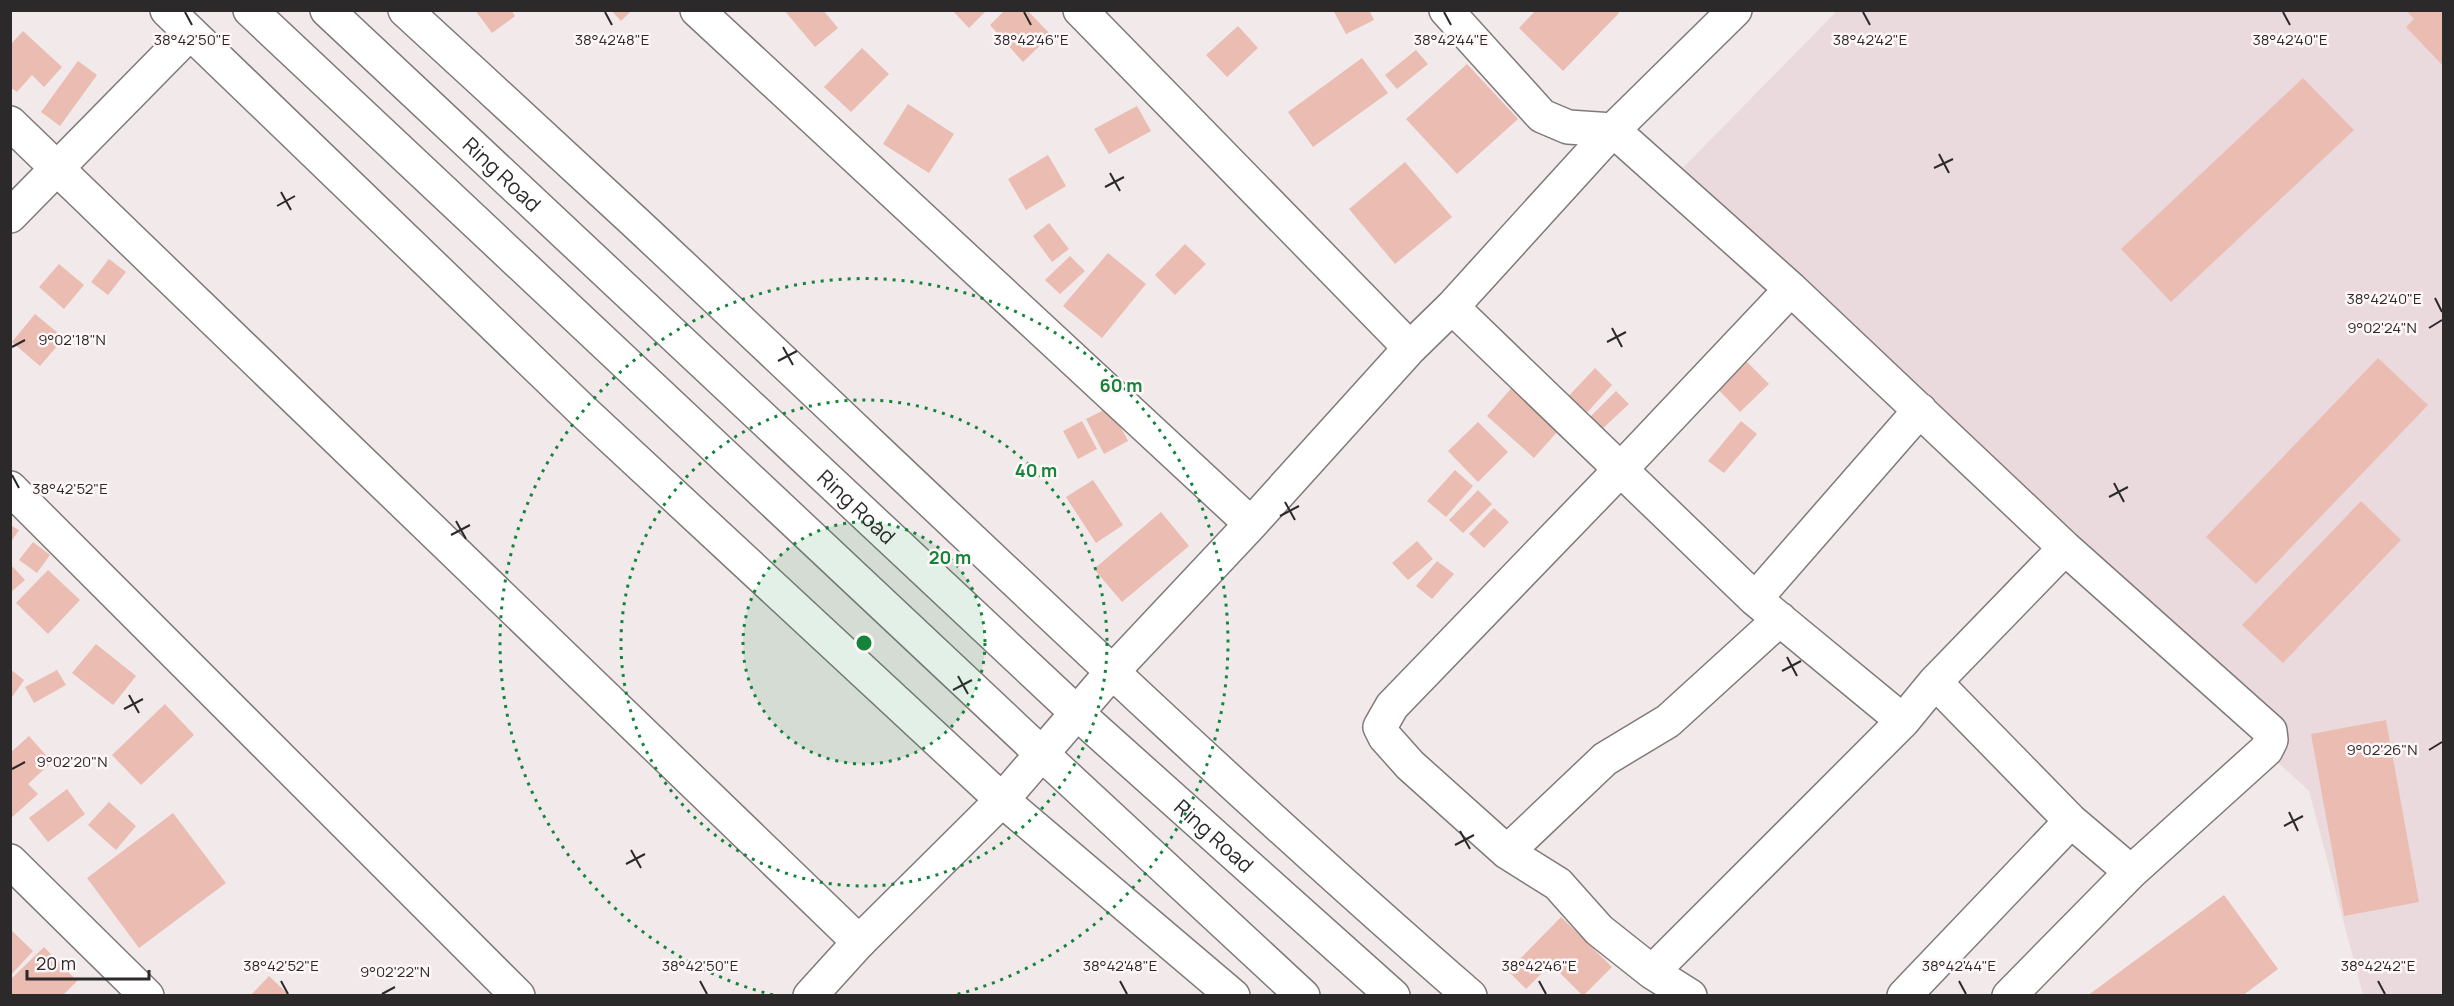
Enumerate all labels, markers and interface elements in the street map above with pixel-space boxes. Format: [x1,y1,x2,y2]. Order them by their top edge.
text: 38°42'50"E [154,29,230,50]
text: 38°42'48"E [575,29,649,50]
text: 38°42'46"E [993,29,1069,50]
text: 38°42'44"E [1414,29,1488,50]
text: 38°42'42"E [1833,29,1907,50]
text: 38°42'40"E [2253,29,2327,50]
street label: Ring Road [457,131,547,218]
text: 38°42'40"E [2347,288,2421,309]
text: 9°02'24"N [2347,317,2417,338]
text: 9°02'18"N [38,329,106,350]
text: 60 m [1100,373,1142,397]
text: 40 m [1015,458,1057,482]
street label: Ring Road [812,463,902,550]
text: 38°42'52"E [32,478,108,499]
text: 20 m [929,545,971,569]
centre of rings [854,633,874,653]
text: 9°02'26"N [2347,739,2417,760]
text: 9°02'20"N [37,751,107,772]
street label: Ring Road [1169,793,1260,879]
scale bar [27,943,148,981]
text: 20 m [36,951,76,975]
text: 38°42'52"E [243,955,319,976]
text: 38°42'50"E [662,955,738,976]
text: 38°42'48"E [1083,955,1157,976]
text: 38°42'46"E [1501,955,1577,976]
text: 38°42'44"E [1922,955,1996,976]
text: 38°42'42"E [2341,955,2415,976]
text: 9°02'22"N [360,961,430,982]

